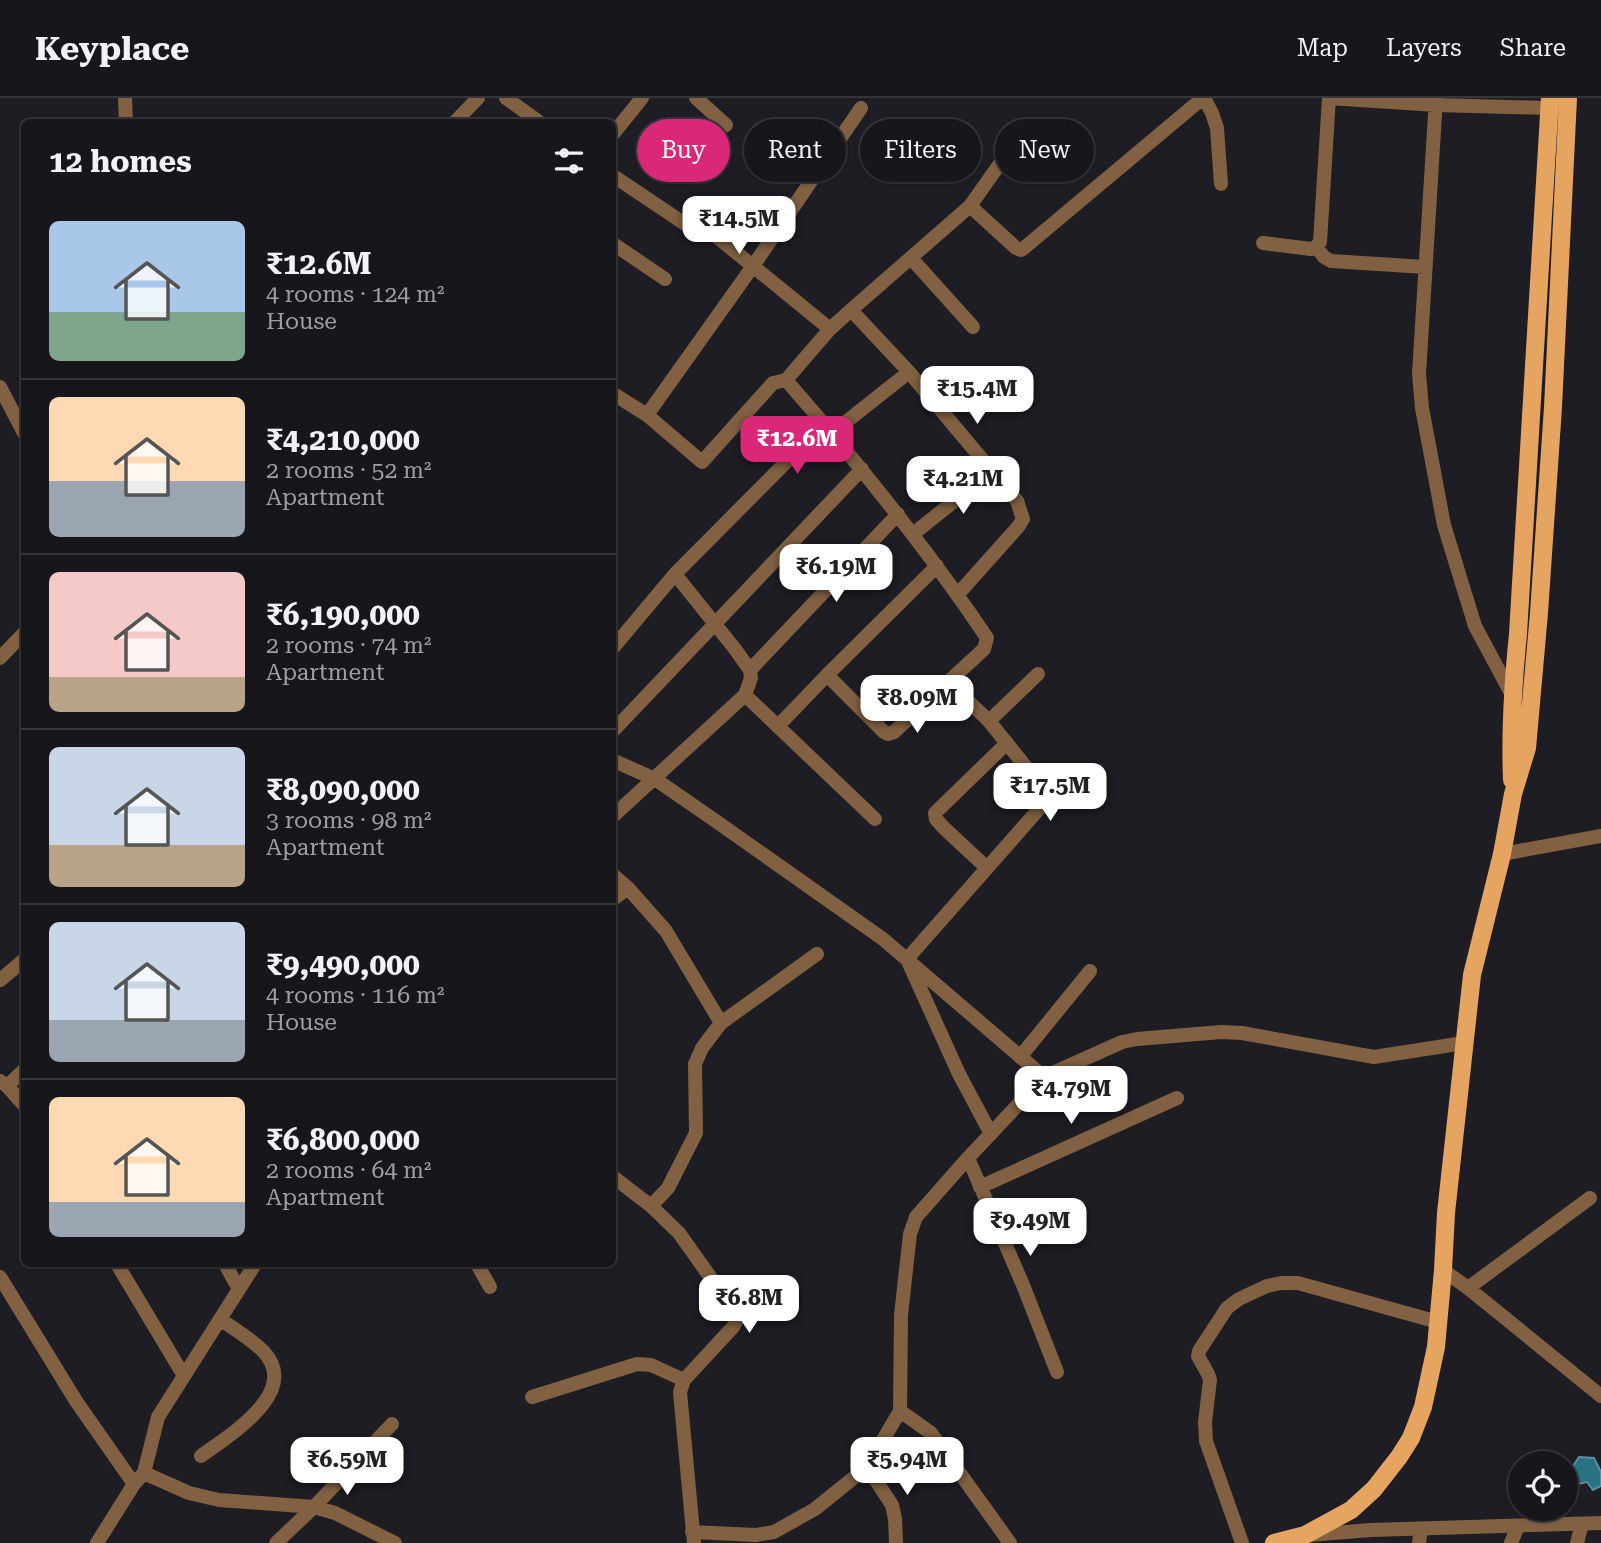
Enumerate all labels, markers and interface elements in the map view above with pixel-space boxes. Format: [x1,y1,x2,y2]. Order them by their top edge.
text: Keyplace [35,29,189,68]
text: Map [1297,34,1348,62]
text: Layers [1386,34,1462,62]
text: Share [1500,34,1566,62]
chip: Buy [637,119,730,182]
chip: Rent [744,119,846,182]
chip: Filters [860,119,981,182]
chip: New [995,119,1094,182]
icon: filters [550,142,588,180]
text: 12 homes [49,144,192,179]
pin: ₹14.5M [682,197,796,256]
text: ₹14.5M [699,205,779,232]
text: ₹12.6M [266,246,372,281]
icon: home [105,249,189,333]
text: 4 rooms · 124 m² [266,281,444,308]
text: House [266,308,337,335]
pin: ₹15.4M [920,366,1034,426]
text: ₹15.4M [937,375,1017,402]
pin: ₹12.6M [740,416,854,476]
text: ₹4,210,000 [266,422,420,457]
icon: home [105,425,189,509]
text: ₹12.6M [757,425,837,452]
pin: ₹4.21M [906,456,1020,516]
text: 2 rooms · 52 m² [266,457,432,484]
text: ₹4.21M [923,465,1003,492]
text: Apartment [266,484,385,511]
pin: ₹6.19M [779,545,893,604]
text: ₹6.19M [796,553,876,580]
text: ₹6,190,000 [266,597,420,632]
icon: home [105,600,189,684]
text: 2 rooms · 74 m² [266,632,432,659]
text: Apartment [266,659,385,686]
pin: ₹8.09M [860,676,974,735]
text: ₹8.09M [877,684,957,711]
pin: ₹17.5M [993,764,1107,823]
text: ₹8,090,000 [266,772,420,807]
text: ₹17.5M [1010,772,1090,799]
icon: home [105,775,189,859]
text: 3 rooms · 98 m² [266,807,432,834]
text: Apartment [266,834,385,861]
text: ₹9,490,000 [266,947,420,982]
icon: home [105,950,189,1034]
text: 4 rooms · 116 m² [266,982,444,1009]
text: House [266,1009,337,1036]
pin: ₹4.79M [1014,1066,1128,1126]
text: ₹4.79M [1031,1075,1111,1102]
text: ₹6,800,000 [266,1122,420,1157]
icon: home [105,1125,189,1209]
text: 2 rooms · 64 m² [266,1157,432,1184]
text: Apartment [266,1184,385,1211]
pin: ₹9.49M [973,1198,1087,1258]
text: ₹9.49M [990,1207,1070,1234]
pin: ₹6.8M [700,1276,798,1335]
text: ₹6.8M [715,1284,783,1311]
pin: ₹6.59M [290,1438,404,1497]
pin: ₹5.94M [850,1438,964,1497]
text: ₹6.59M [307,1446,387,1473]
text: ₹5.94M [867,1446,947,1473]
map controls [1508,1451,1578,1521]
button: locate [1508,1451,1578,1521]

